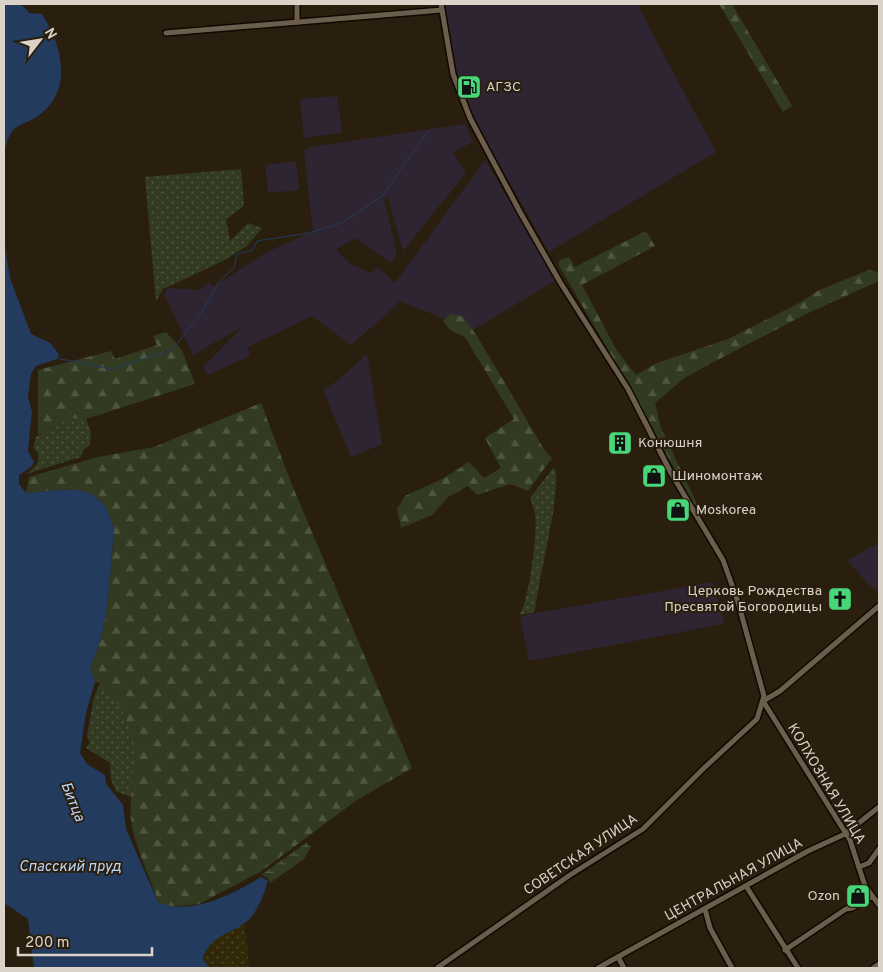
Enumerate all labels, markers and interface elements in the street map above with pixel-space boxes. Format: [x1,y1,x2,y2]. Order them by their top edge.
north arrow [15,15,65,65]
text: N [40,25,60,43]
fuel station icon: АГЗС [456,74,482,100]
place label: АГЗС [486,79,521,96]
building icon: Конюшня [607,430,633,456]
place label: Конюшня [638,435,702,452]
shop icon: Шиномонтаж [641,463,667,489]
place label: Шиномонтаж [672,468,763,485]
shop icon: Moskorea [665,497,691,523]
place label: Moskorea [696,502,756,519]
place label: Церковь Рождества Пресвятой Богородицы [664,583,822,616]
church icon: Церковь Рождества Пресвятой Богородицы [827,586,853,612]
street label: КОЛХОЗНАЯ УЛИЦА [783,721,869,847]
water label: Битца [55,779,89,825]
street label: СОВЕТСКАЯ УЛИЦА [521,811,641,899]
street label: ЦЕНТРАЛЬНАЯ УЛИЦА [662,835,806,925]
water label: Спасский пруд [19,858,122,877]
shop icon: Ozon [845,883,871,909]
place label: Ozon [807,888,840,905]
scale bar [18,924,151,956]
text: 200 m [25,934,70,953]

